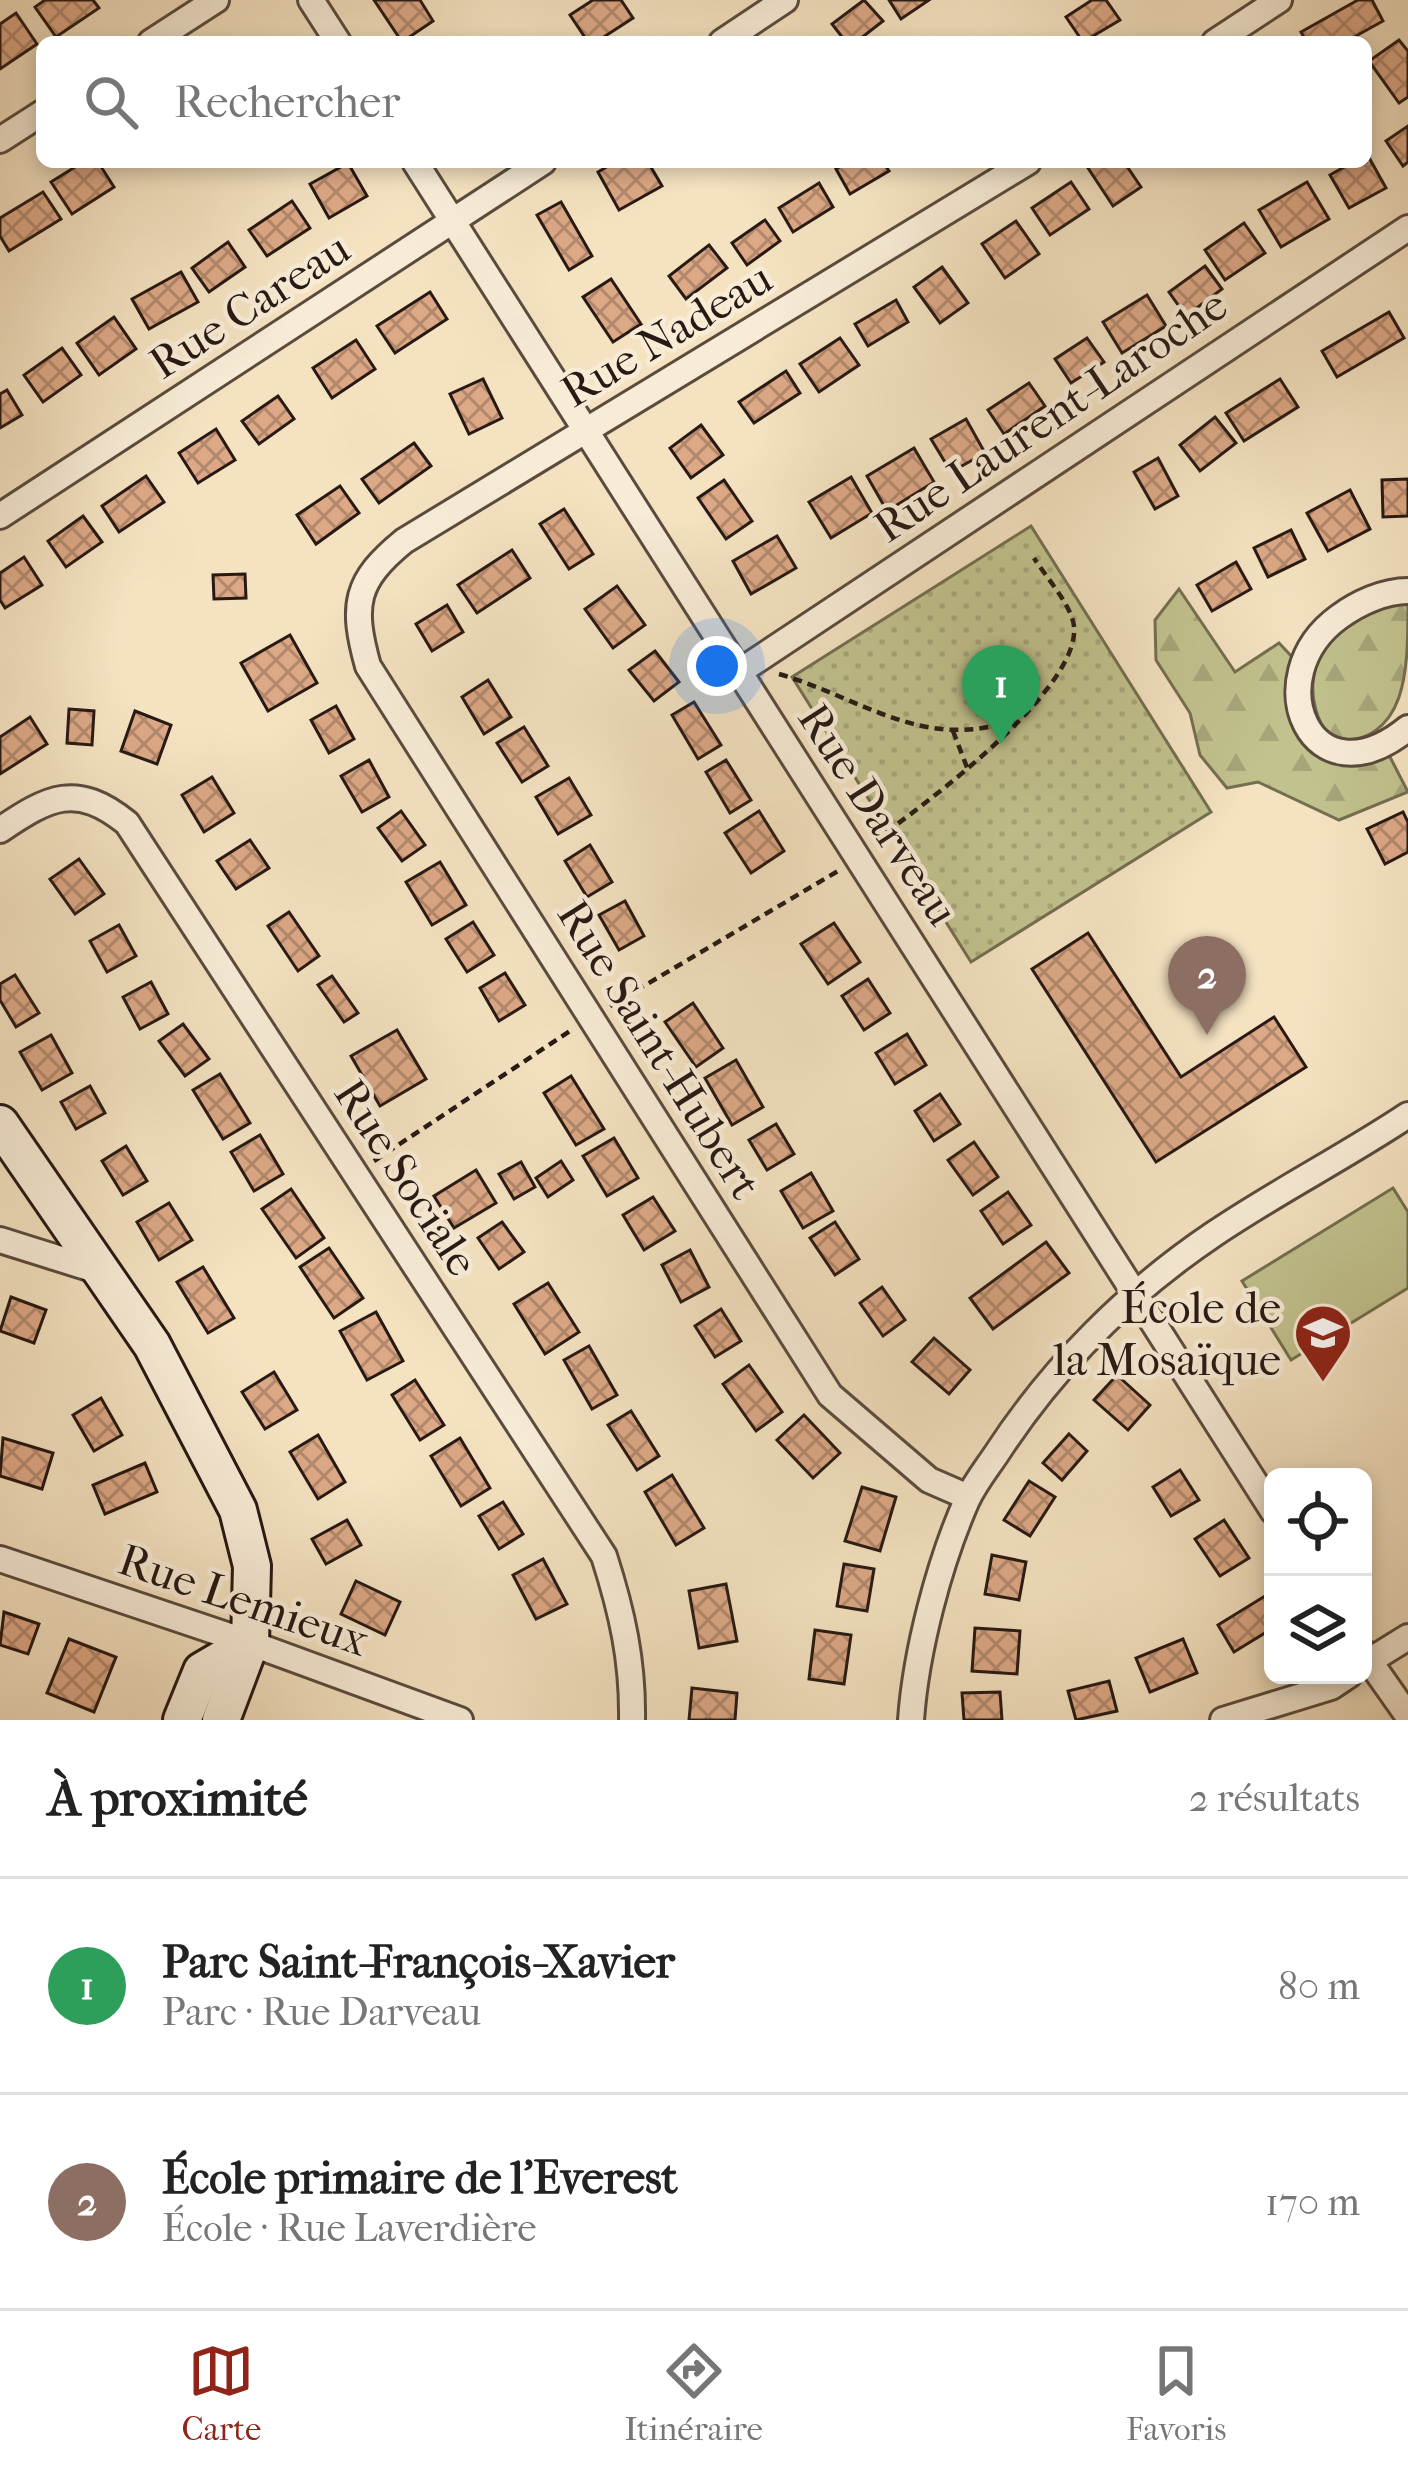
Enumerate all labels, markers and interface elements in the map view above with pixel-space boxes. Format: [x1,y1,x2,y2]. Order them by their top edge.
search box [36,36,1372,168]
icon: search [78,69,144,135]
text: Rechercher [174,76,400,129]
street label: Rue Careau [140,222,360,390]
street label: Rue Nadeau [552,252,782,419]
street label: Rue Laurent-Laroche [864,279,1237,554]
your location [687,636,747,696]
pin: 1 [962,645,1040,744]
street label: Rue Darveau [787,694,969,936]
street label: Rue Saint-Hubert [546,891,772,1209]
pin: 2 [1168,936,1246,1035]
street label: Rue Sociale [323,1070,489,1286]
place label: École de la Mosaïque [1052,1281,1281,1387]
school or university icon: École de la Mosaïque [1292,1302,1354,1384]
map controls [1264,1468,1372,1684]
button: locate [1264,1468,1372,1576]
street label: Rue Lemieux [112,1533,375,1668]
button: layers [1264,1576,1372,1684]
text: À proximité [48,1768,308,1828]
text: 2 résultats [1189,1775,1360,1821]
text: Parc Saint-François-Xavier [162,1936,675,1989]
text: 1 [80,1963,94,2009]
text: 80 m [1278,1963,1360,2009]
text: Parc · Rue Darveau [162,1989,481,2035]
text: École primaire de l'Everest [162,2152,678,2205]
text: 2 [77,2179,97,2225]
text: 170 m [1265,2179,1360,2225]
text: École · Rue Laverdière [162,2205,537,2251]
tab: Carte [182,2338,261,2449]
tab: Itinéraire [624,2338,763,2449]
tab: Favoris [1126,2338,1226,2449]

